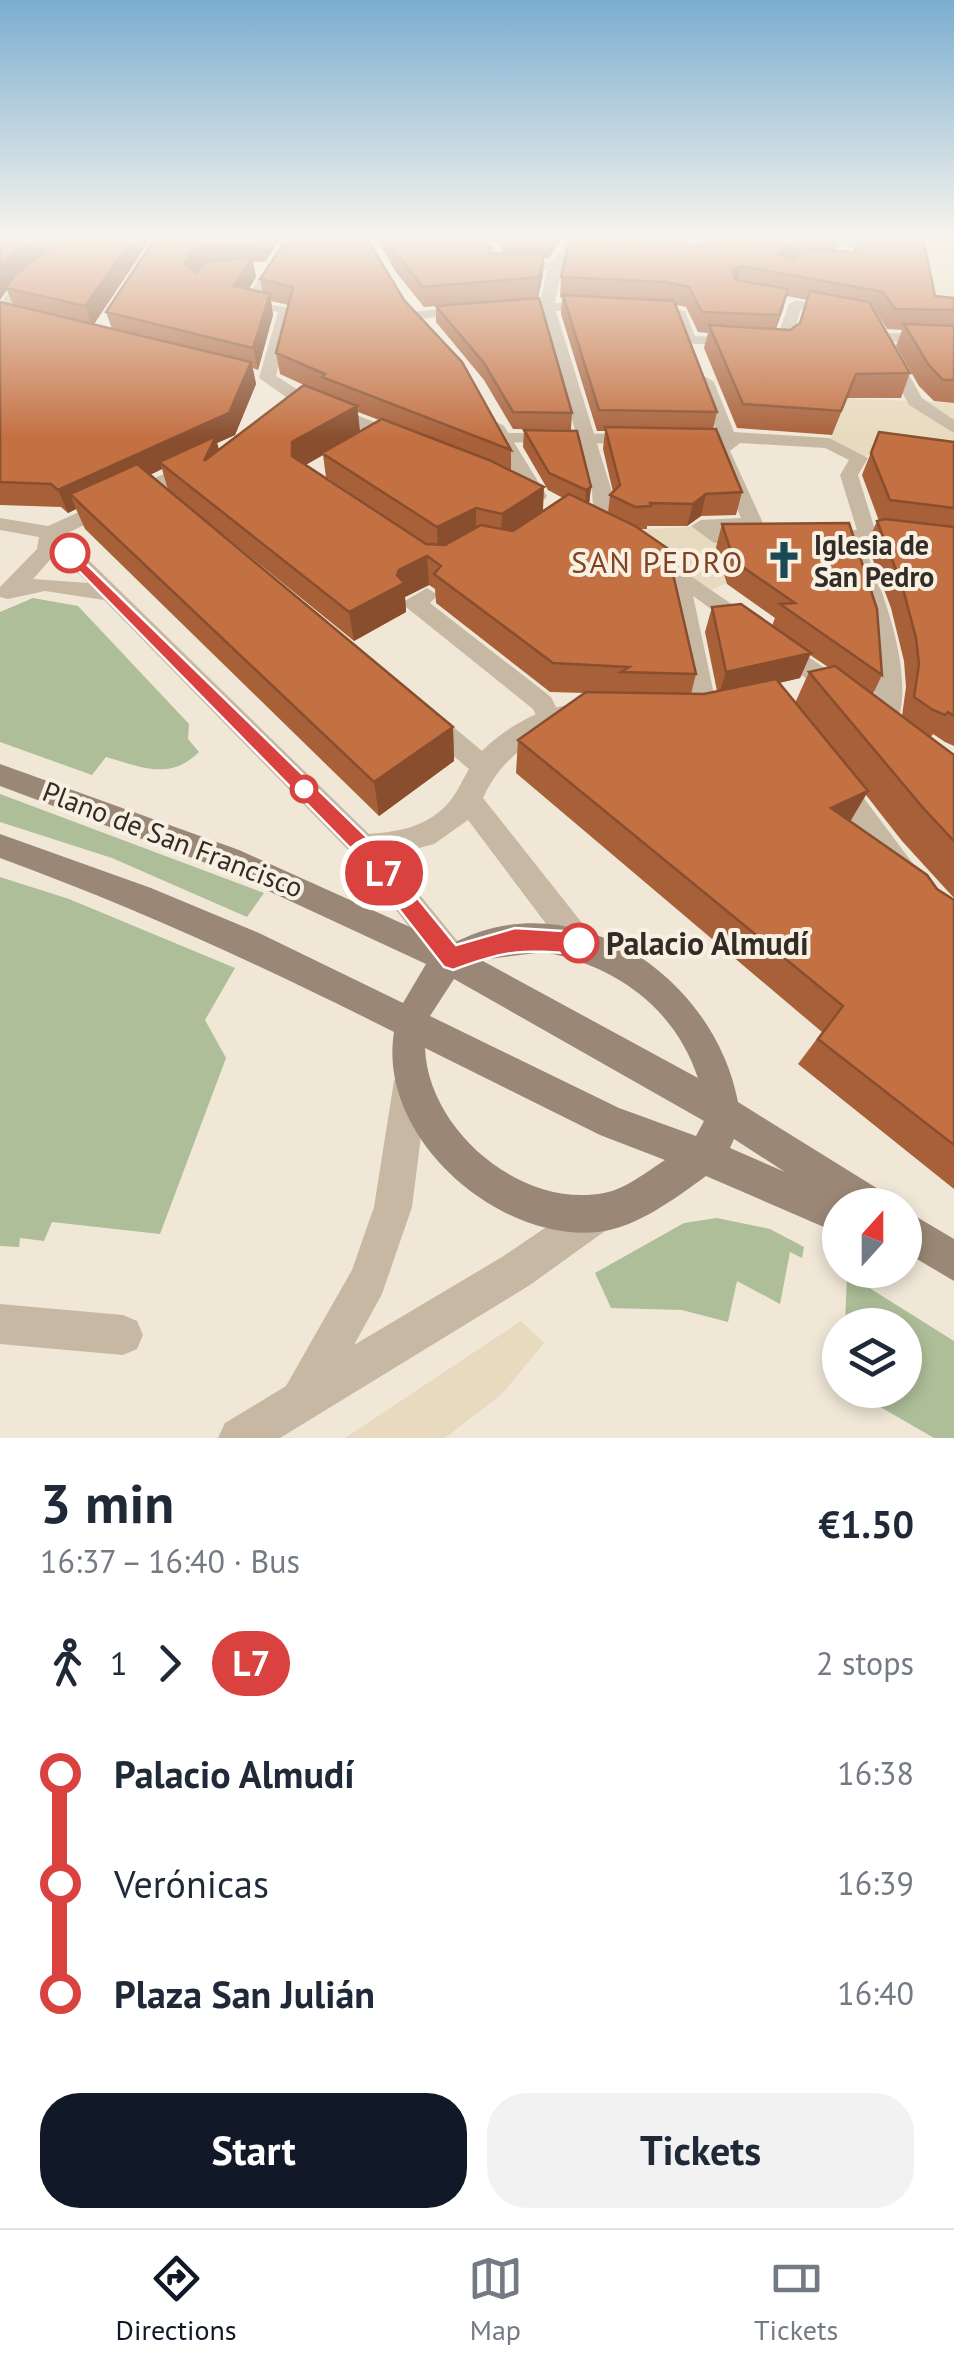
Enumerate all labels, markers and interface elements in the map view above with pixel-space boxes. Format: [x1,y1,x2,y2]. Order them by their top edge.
place label: Iglesia de San Pedro [814,526,934,595]
unlabelled marker [51,534,89,572]
church icon: Iglesia de San Pedro [763,539,805,581]
district label: SAN PEDRO [571,542,745,581]
street label: Plano de San Francisco [38,772,308,906]
unlabelled marker [291,776,317,802]
line badge: L7 [339,840,429,906]
text: L7 [365,850,403,896]
place label: Palacio Almudí [606,922,809,964]
marker: Palacio Almudí [560,924,598,962]
north arrow [822,1188,922,1288]
map controls [822,1188,922,1408]
button: layers [822,1308,922,1408]
text: 3 min [40,1467,174,1538]
text: €1.50 [818,1499,914,1548]
text: 16:37 – 16:40 · Bus [40,1540,300,1582]
icon: walk [40,1636,95,1691]
icon: forward [142,1636,197,1691]
text: L7 [232,1640,270,1686]
text: 1 [110,1642,127,1684]
text: 2 stops [816,1642,914,1684]
text: Palacio Almudí [114,1749,355,1798]
text: 16:38 [837,1752,914,1794]
text: Verónicas [114,1859,269,1908]
text: 16:39 [837,1862,914,1904]
text: Plaza San Julián [114,1969,375,2018]
text: 16:40 [837,1972,914,2014]
button: Start [40,2093,467,2208]
button: Tickets [487,2093,914,2208]
tab: Directions [116,2251,237,2348]
tab: Map [468,2251,523,2348]
tab: Tickets [754,2251,838,2348]

